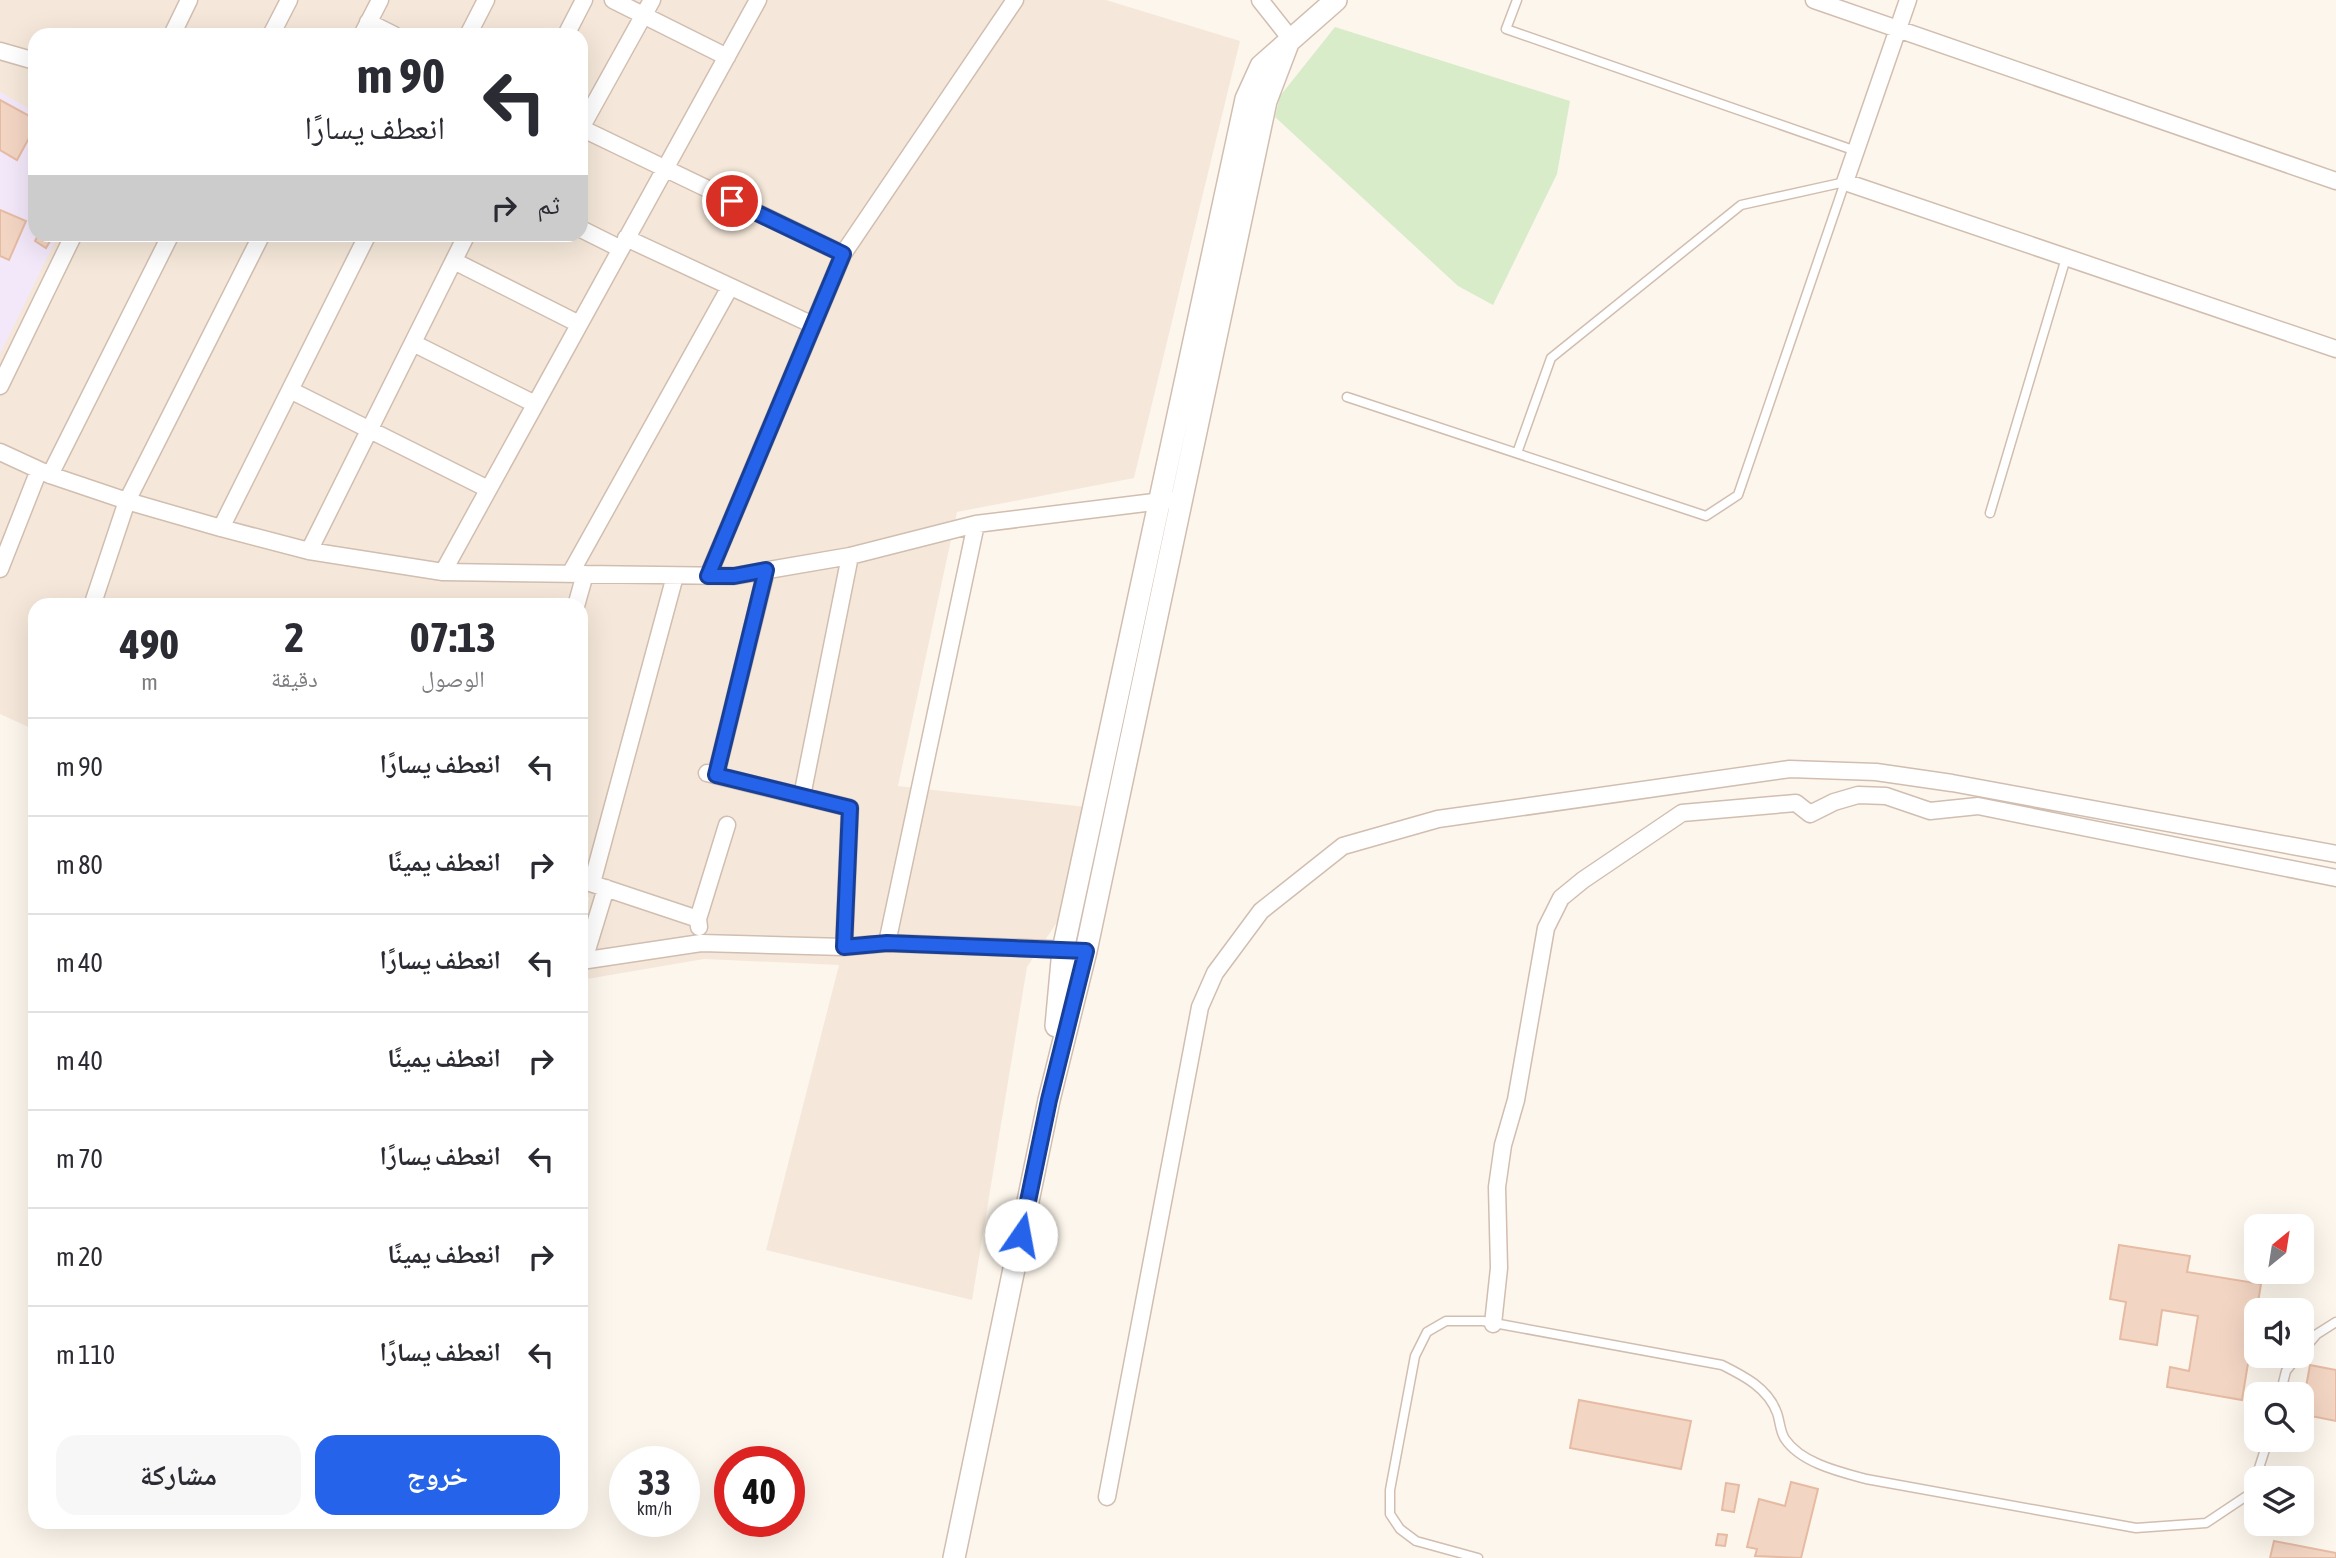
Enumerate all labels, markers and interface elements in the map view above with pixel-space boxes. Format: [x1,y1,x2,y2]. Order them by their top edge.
text: 90 m [357,47,445,103]
icon: left [469,56,560,147]
text: انعطف يسارًا [304,109,445,146]
pin [702,171,762,231]
icon: arrive [713,182,751,220]
icon: right [485,189,523,227]
text: ثم [537,190,560,220]
text: 2 [285,613,304,661]
text: 07:13 [410,613,496,661]
text: 490 [120,620,179,668]
text: دقيقة [271,666,318,692]
text: الوصول [421,666,485,692]
text: m [141,669,158,695]
icon: left [522,748,560,786]
text: انعطف يسارًا [380,749,501,779]
text: 90 m [56,752,103,782]
icon: right [522,846,560,884]
text: انعطف يمينًا [387,847,501,877]
text: 80 m [56,850,103,880]
icon: left [522,944,560,982]
text: انعطف يسارًا [380,945,501,975]
text: 40 m [56,948,103,978]
icon: right [522,1042,560,1080]
text: انعطف يمينًا [387,1043,501,1073]
text: 40 m [56,1046,103,1076]
icon: left [522,1140,560,1178]
text: انعطف يسارًا [380,1141,501,1171]
text: 70 m [56,1144,103,1174]
position arrow [984,1198,1058,1272]
north arrow [2244,1214,2314,1284]
map controls [2244,1214,2314,1536]
icon: right [522,1238,560,1276]
text: انعطف يمينًا [387,1239,501,1269]
text: 20 m [56,1242,103,1272]
button: sound [2244,1298,2314,1368]
icon: left [522,1336,560,1374]
text: انعطف يسارًا [380,1337,501,1367]
text: 110 m [56,1340,115,1370]
button: search [2244,1382,2314,1452]
button: مشاركة [56,1435,301,1515]
button: خروج [315,1435,560,1515]
speed limit sign: 40 [714,1446,805,1537]
text: 33 [638,1462,671,1502]
button: layers [2244,1466,2314,1536]
text: km/h [637,1498,672,1519]

